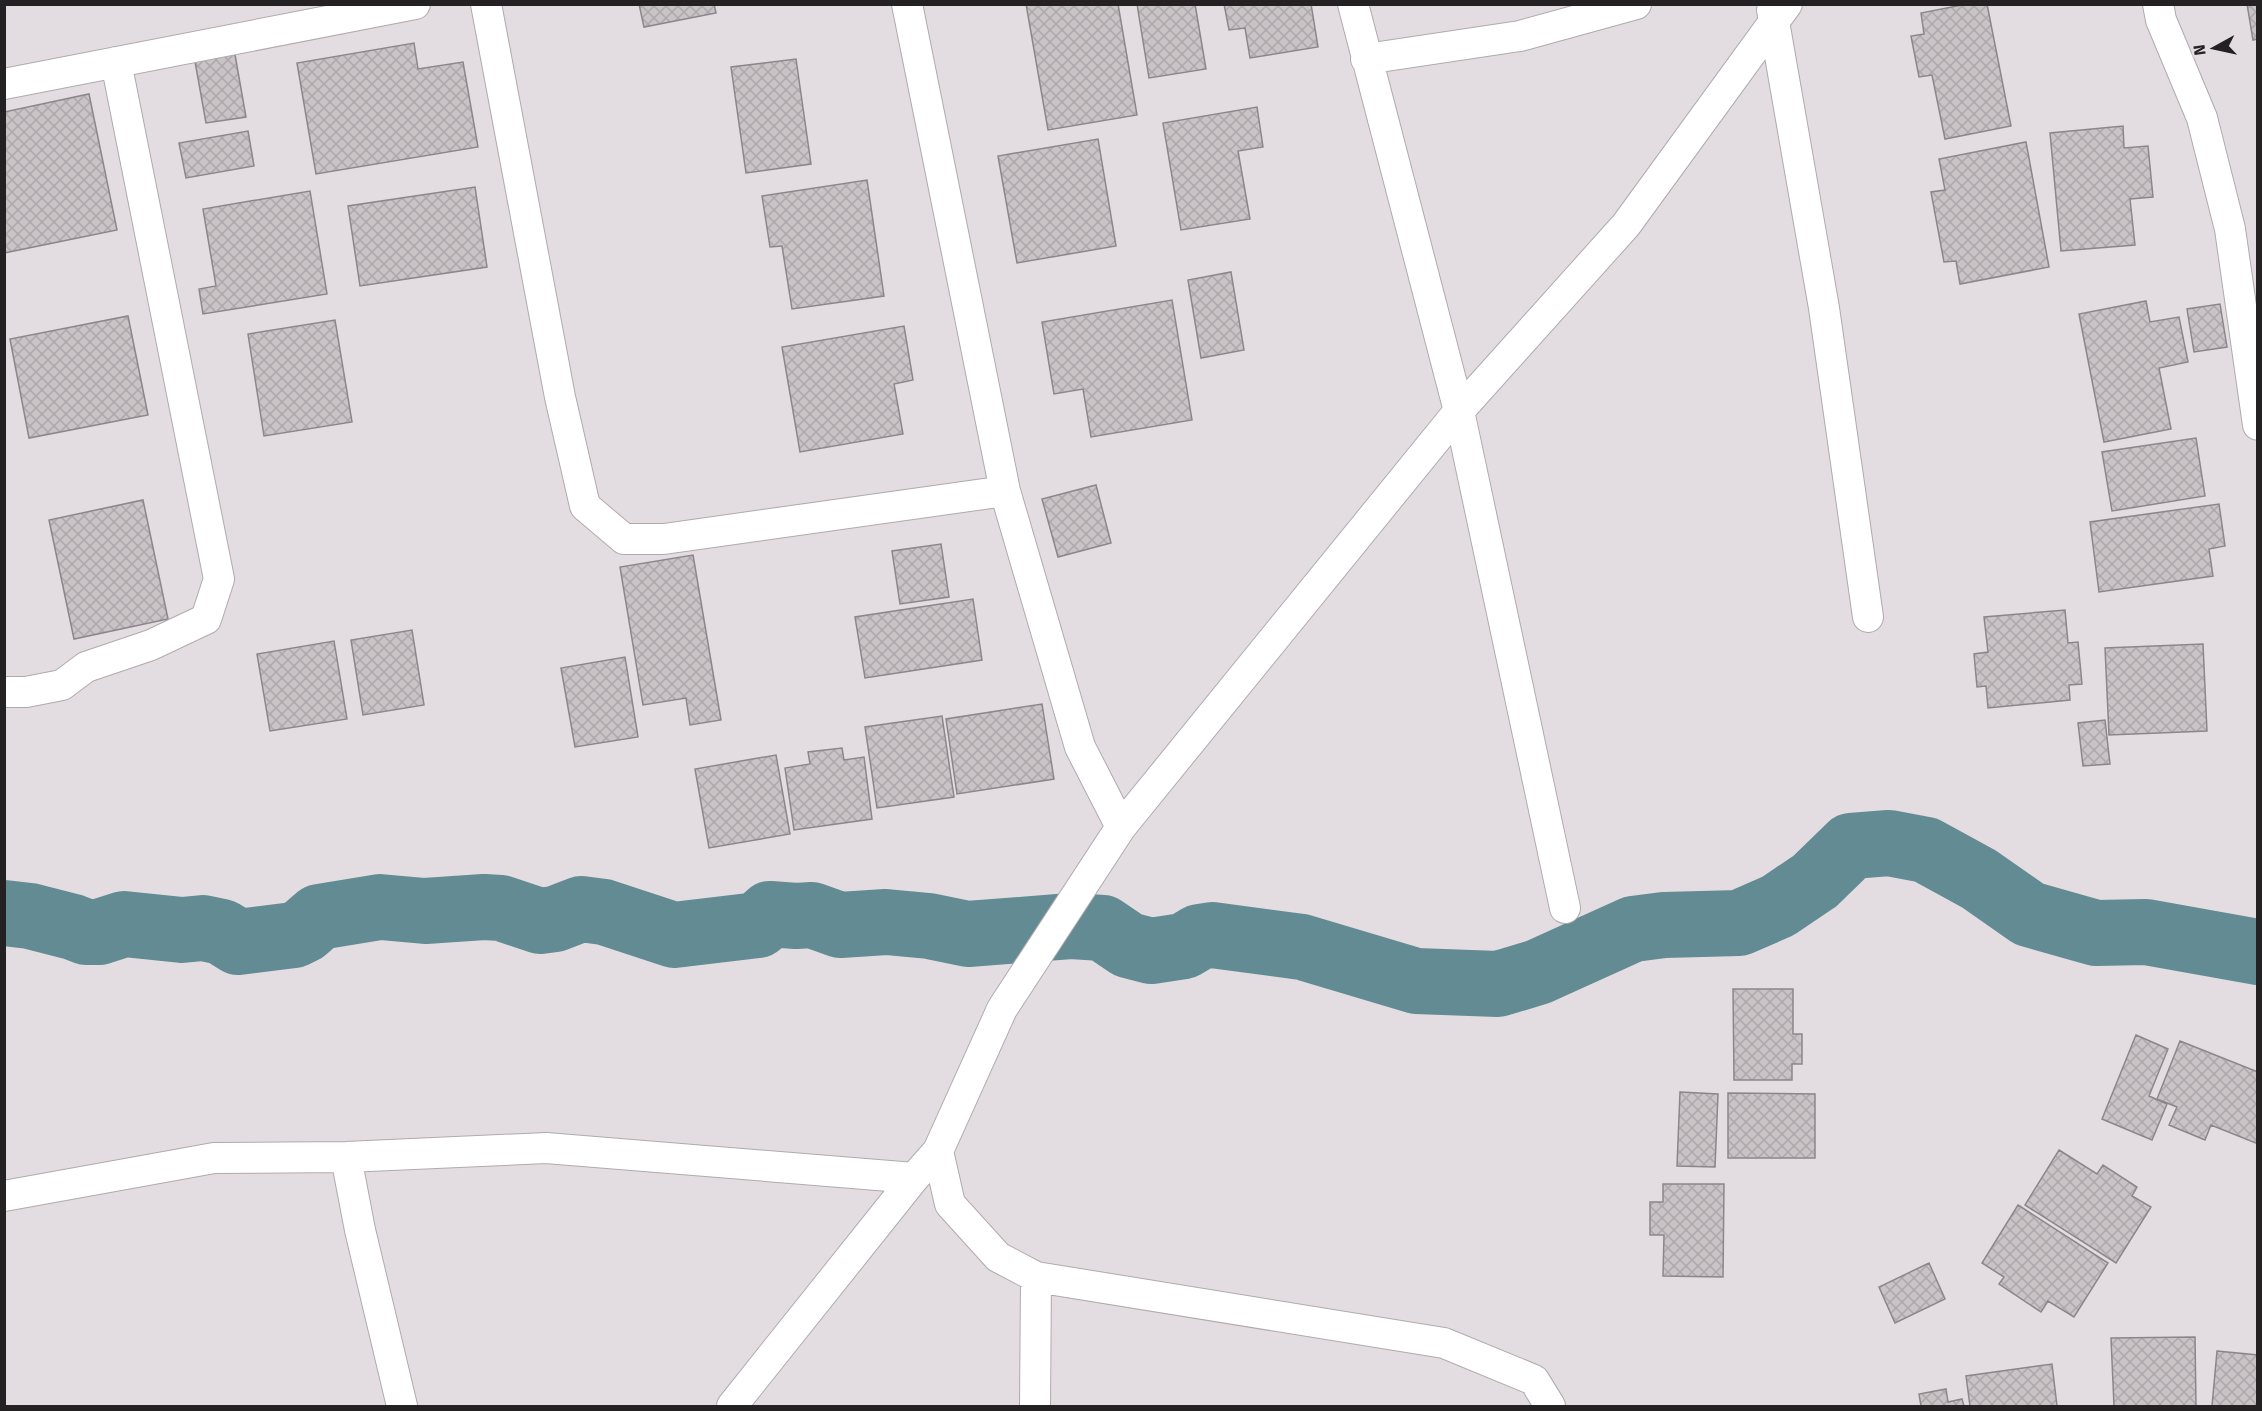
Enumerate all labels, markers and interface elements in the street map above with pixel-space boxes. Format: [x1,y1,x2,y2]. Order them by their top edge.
north arrow [2184,18,2244,78]
text: N [2189,43,2210,57]

